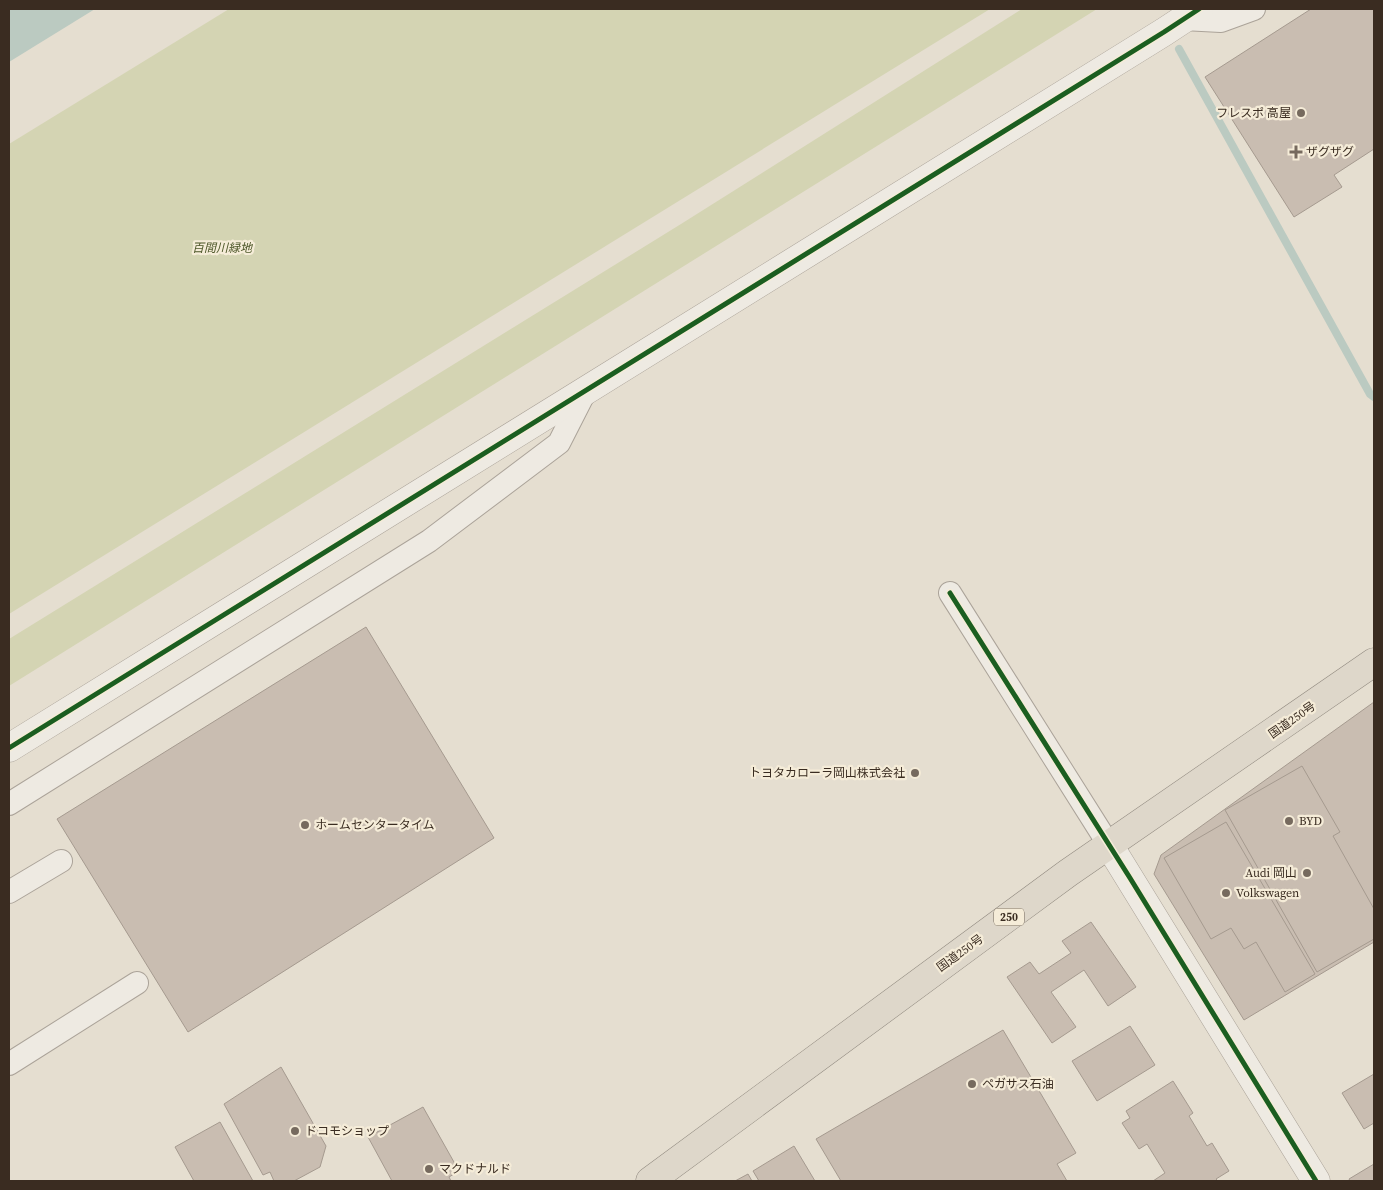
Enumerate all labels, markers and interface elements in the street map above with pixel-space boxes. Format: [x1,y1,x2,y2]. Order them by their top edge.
place label: フレスポ 高屋 [1216,105,1291,121]
marker: フレスポ 高屋 [1295,107,1307,119]
place label: ザグザグ [1306,144,1354,160]
marker: ザグザグ [1290,146,1302,158]
park label: 百間川緑地 [192,240,254,256]
street label: 国道250号 [1265,698,1319,742]
place label: トヨタカローラ岡山株式会社 [749,765,905,781]
marker: トヨタカローラ岡山株式会社 [909,767,921,779]
place label: BYD [1299,813,1322,829]
marker: BYD [1283,815,1295,827]
place label: ホームセンタータイム [315,817,434,833]
marker: ホームセンタータイム [299,819,311,831]
place label: Audi 岡山 [1245,865,1297,881]
marker: Audi 岡山 [1301,867,1313,879]
place label: Volkswagen [1236,885,1299,901]
marker: Volkswagen [1220,887,1232,899]
road number: 250 [994,909,1024,926]
street label: 国道250号 [933,931,987,975]
place label: ペガサス石油 [982,1076,1054,1092]
marker: ペガサス石油 [966,1078,978,1090]
place label: ドコモショップ [305,1123,389,1139]
marker: ドコモショップ [289,1125,301,1137]
place label: マクドナルド [439,1161,511,1177]
marker: マクドナルド [423,1163,435,1175]

